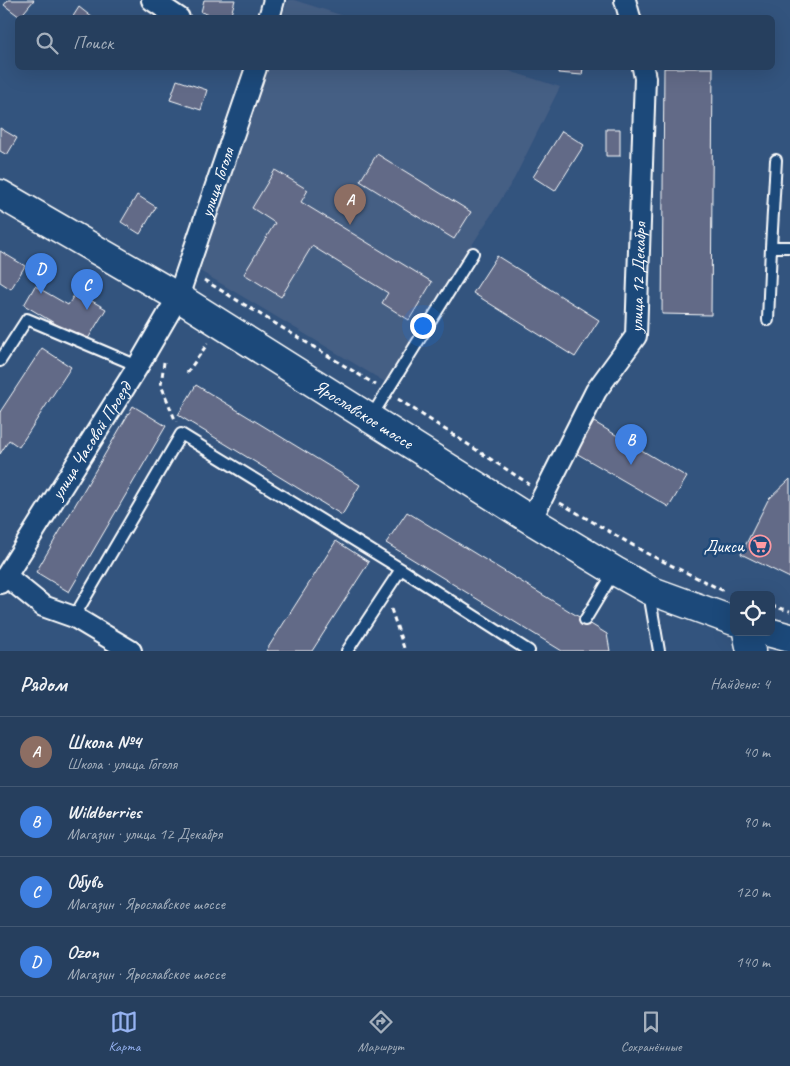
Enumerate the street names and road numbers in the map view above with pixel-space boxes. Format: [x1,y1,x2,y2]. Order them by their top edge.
street label: улица Гоголя [195,143,240,221]
street label: улица 12 Декабря [625,220,651,334]
street label: Ярославское шоссе [310,375,418,454]
street label: улица Часовой Проезд [45,376,137,504]

